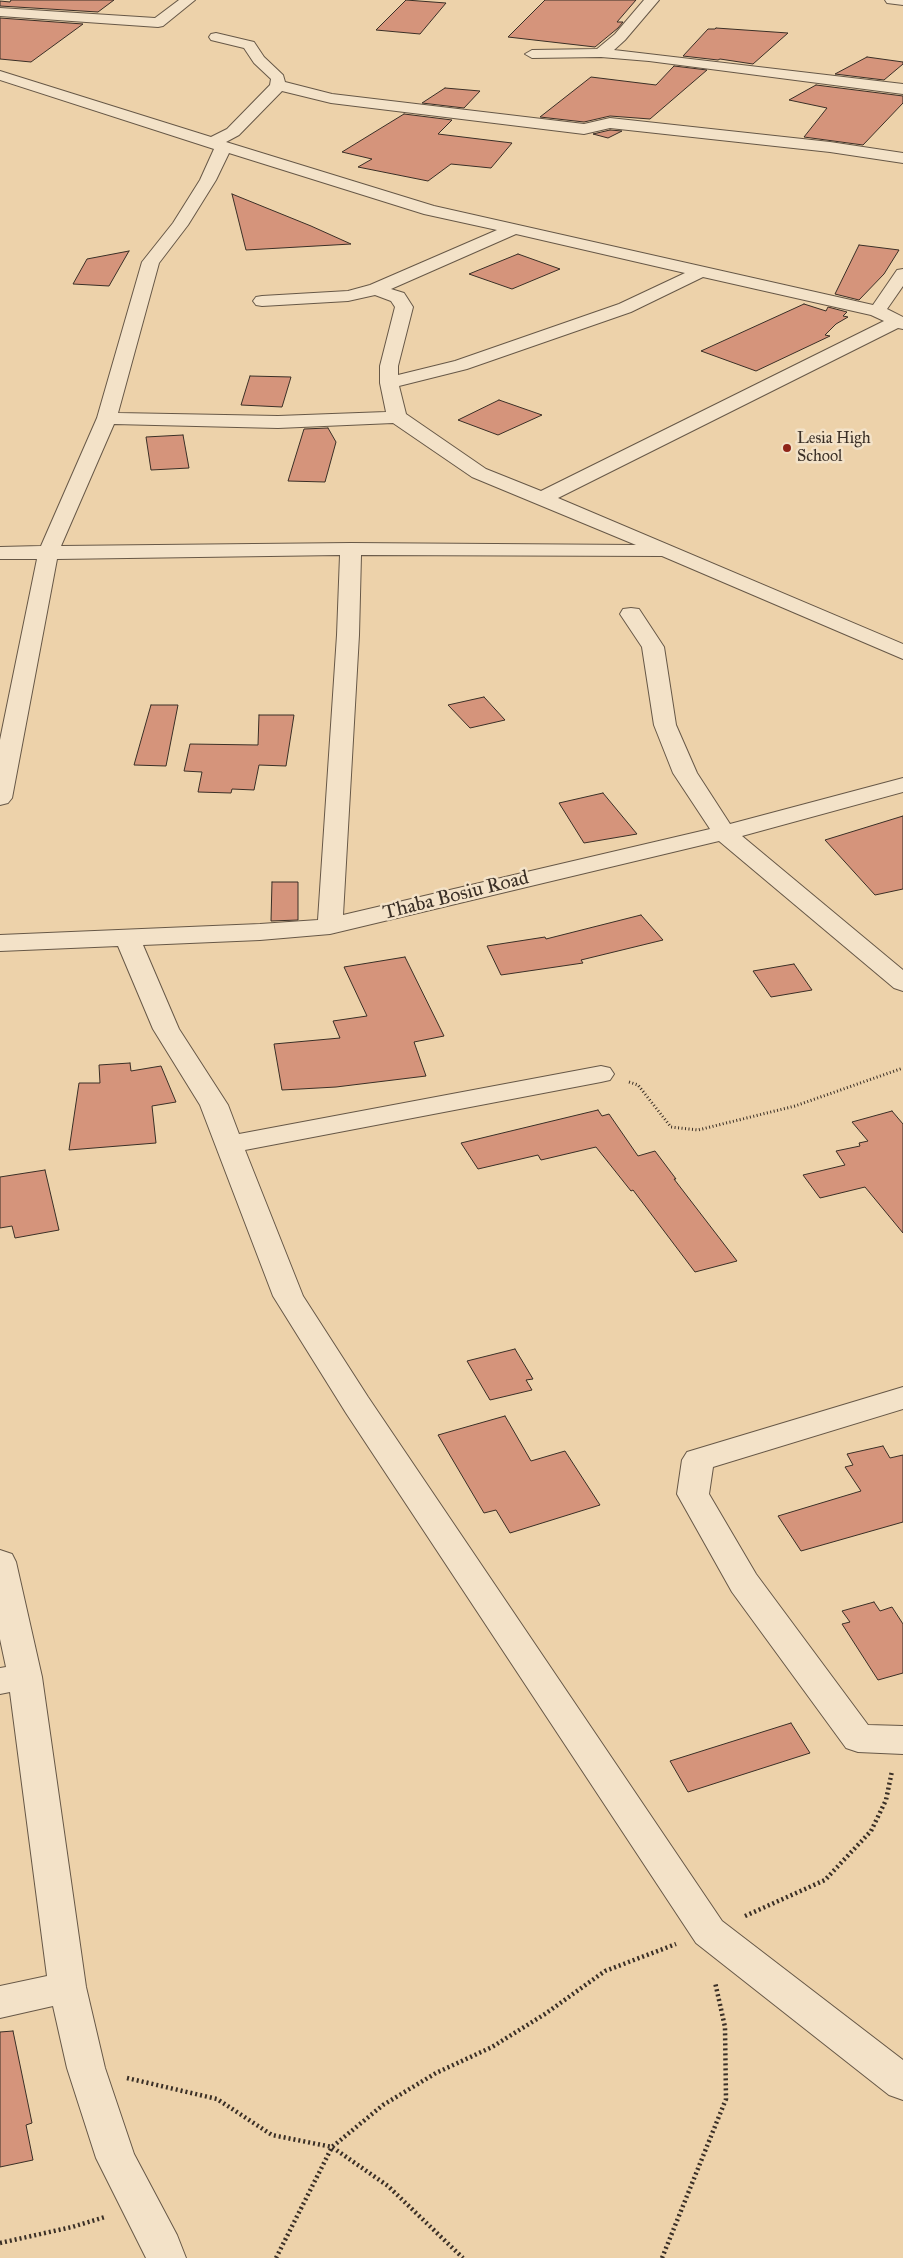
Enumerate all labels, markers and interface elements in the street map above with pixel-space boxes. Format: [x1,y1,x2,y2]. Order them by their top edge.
place label: Lesia High School [797,429,871,467]
marker: Lesia High School [781,442,793,454]
street label: Thaba Bosiu Road [381,866,531,926]

